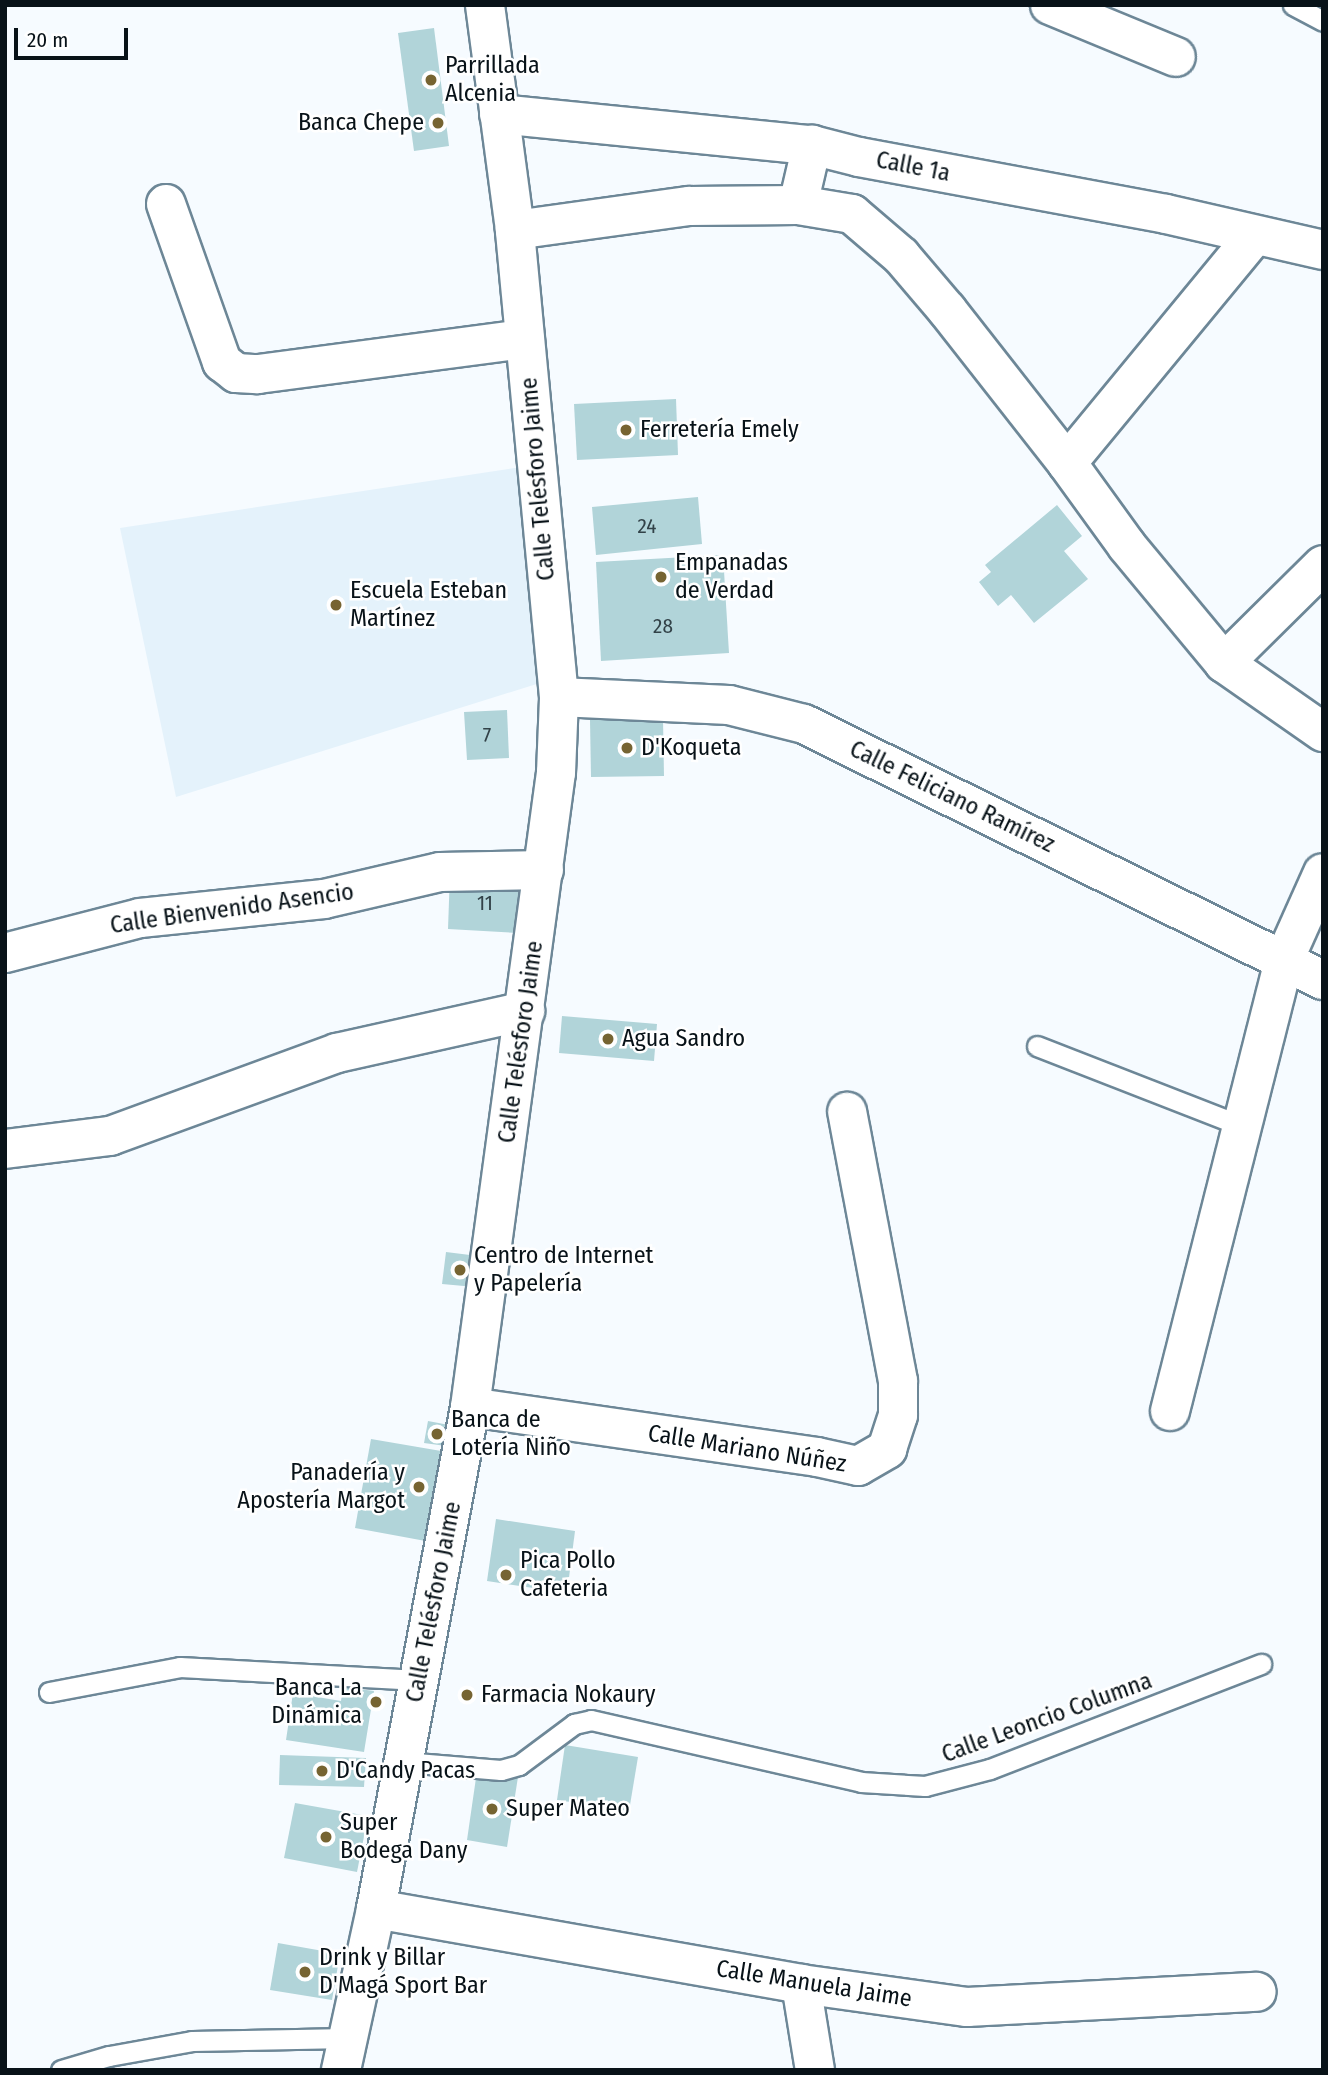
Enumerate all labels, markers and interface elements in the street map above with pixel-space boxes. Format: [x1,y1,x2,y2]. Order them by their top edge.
scale bar [18,14,131,58]
text: 20 m [27,27,68,53]
place label: Parrillada Alcenia [445,52,540,108]
marker: Parrillada Alcenia [423,72,439,88]
place label: Banca Chepe [298,109,424,137]
marker: Banca Chepe [430,115,446,131]
street label: Calle 1a [874,146,952,188]
street label: Calle Telésforo Jaime [515,376,561,582]
place label: Ferretería Emely [640,416,799,444]
marker: Ferretería Emely [618,422,634,438]
house number: 24 [637,513,657,539]
place label: Empanadas de Verdad [675,549,788,605]
marker: Empanadas de Verdad [653,569,669,585]
place label: Escuela Esteban Martínez [350,577,507,633]
marker: Escuela Esteban Martínez [328,597,344,613]
house number: 28 [653,613,673,639]
house number: 7 [483,722,491,748]
place label: D'Koqueta [641,734,741,762]
street label: Calle Feliciano Ramírez [845,735,1059,859]
marker: D'Koqueta [619,740,635,756]
street label: Calle Bienvenido Asencio [108,878,356,940]
house number: 11 [477,890,493,916]
street label: Calle Telésforo Jaime [493,939,549,1145]
place label: Agua Sandro [622,1025,745,1053]
marker: Agua Sandro [600,1031,616,1047]
place label: Centro de Internet y Papelería [474,1242,653,1298]
marker: Centro de Internet y Papelería [452,1262,468,1278]
place label: Banca de Lotería Niño [451,1406,571,1462]
street label: Calle Mariano Núñez [646,1419,848,1479]
marker: Banca de Lotería Niño [429,1426,445,1442]
place label: Panadería y Apostería Margot [237,1459,405,1515]
marker: Panadería y Apostería Margot [411,1479,427,1495]
street label: Calle Telésforo Jaime [400,1499,468,1705]
place label: Pica Pollo Cafeteria [520,1547,616,1603]
marker: Pica Pollo Cafeteria [498,1567,514,1583]
street label: Calle Leoncio Columna [938,1667,1156,1769]
place label: Banca La Dinámica [271,1674,362,1730]
place label: Farmacia Nokaury [481,1681,656,1709]
marker: Farmacia Nokaury [459,1687,475,1703]
marker: Banca La Dinámica [368,1694,384,1710]
place label: D'Candy Pacas [336,1757,475,1785]
marker: D'Candy Pacas [314,1763,330,1779]
place label: Super Mateo [506,1795,630,1823]
marker: Super Mateo [484,1801,500,1817]
place label: Super Bodega Dany [340,1809,467,1865]
marker: Super Bodega Dany [318,1829,334,1845]
place label: Drink y Billar D'Magá Sport Bar [319,1944,487,2000]
street label: Calle Manuela Jaime [714,1954,914,2014]
marker: Drink y Billar D'Magá Sport Bar [297,1964,313,1980]

